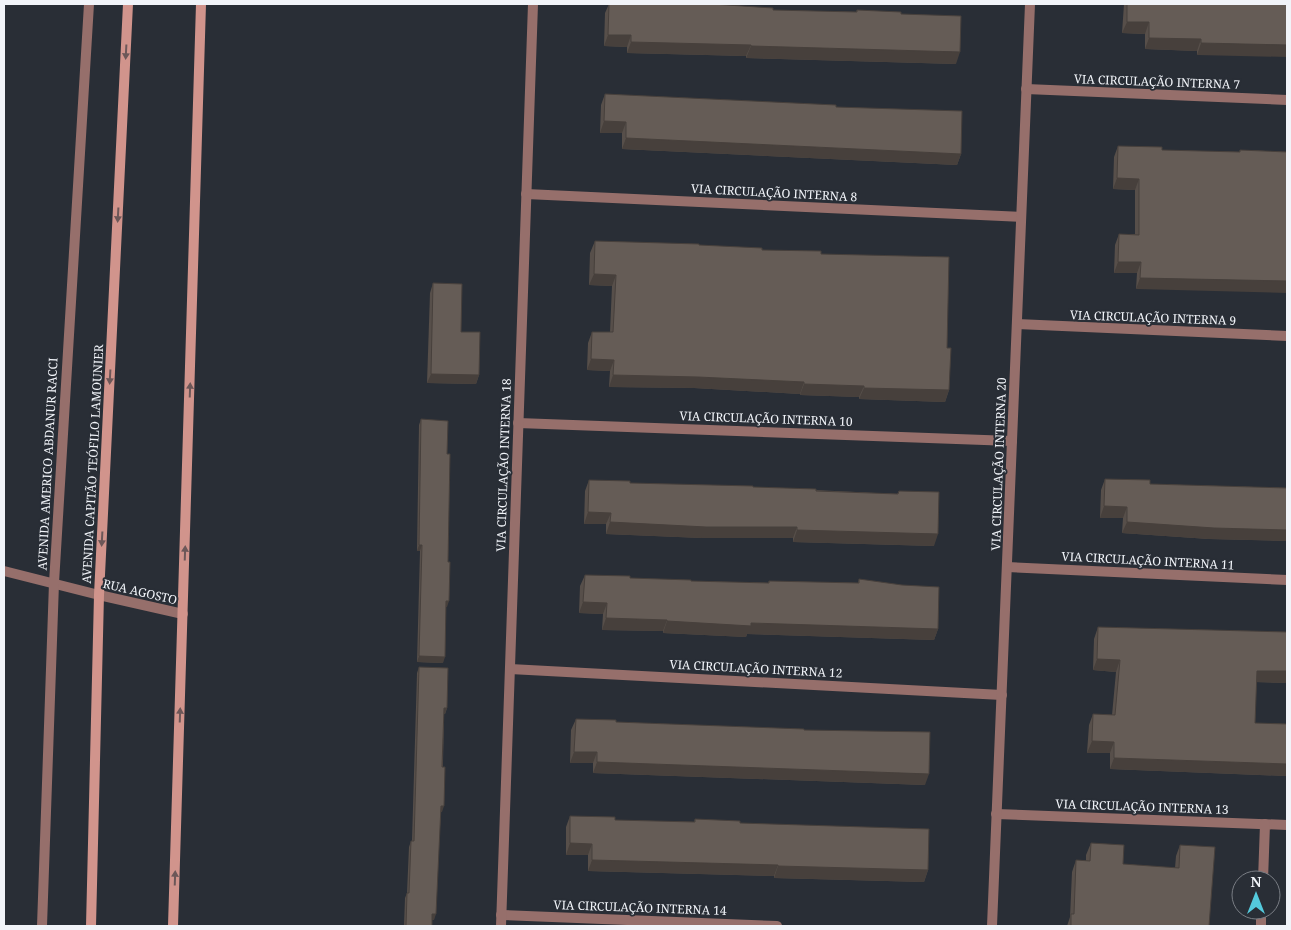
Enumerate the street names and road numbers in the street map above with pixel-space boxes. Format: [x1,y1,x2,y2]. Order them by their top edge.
street label: VIA CIRCULAÇÃO INTERNA 7 [1074,70,1241,93]
street label: VIA CIRCULAÇÃO INTERNA 8 [690,180,858,205]
street label: VIA CIRCULAÇÃO INTERNA 9 [1070,306,1237,329]
street label: AVENIDA CAPITÃO TEÓFILO LAMOUNIER [78,344,107,584]
street label: AVENIDA AMERICO ABDANUR RACCI [33,357,62,571]
street label: VIA CIRCULAÇÃO INTERNA 20 [987,377,1010,551]
street label: VIA CIRCULAÇÃO INTERNA 18 [492,378,515,552]
street label: VIA CIRCULAÇÃO INTERNA 10 [679,407,853,430]
street label: VIA CIRCULAÇÃO INTERNA 11 [1061,547,1235,574]
street label: RUA AGOSTO [101,575,179,608]
street label: VIA CIRCULAÇÃO INTERNA 12 [669,655,843,682]
street label: VIA CIRCULAÇÃO INTERNA 13 [1055,795,1229,818]
street label: VIA CIRCULAÇÃO INTERNA 14 [553,896,727,919]

